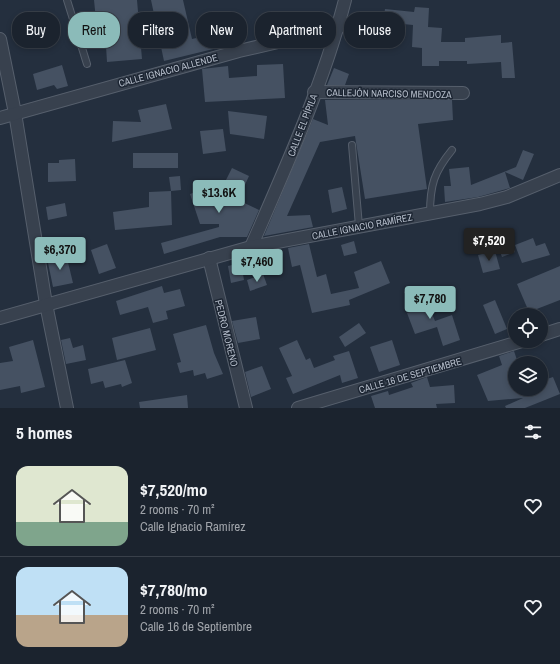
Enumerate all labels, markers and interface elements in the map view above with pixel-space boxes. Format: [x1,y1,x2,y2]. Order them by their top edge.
chip: Buy [12,12,60,48]
chip: Rent [68,12,120,48]
chip: Filters [128,12,188,48]
chip: New [196,12,247,48]
chip: Apartment [255,12,336,48]
chip: House [344,12,405,48]
street label: CALLE IGNACIO ALLENDE [117,51,219,90]
street label: CALLEJÓN NARCISO MENDOZA [326,86,452,101]
street label: CALLE EL PÍPILA [285,92,321,158]
pin: $13.6K [186,180,252,214]
text: $13.6K [202,184,236,201]
street label: CALLE IGNACIO RAMÍREZ [311,210,413,243]
pin: $7,520 [456,228,522,262]
text: $7,520 [473,232,505,249]
pin: $6,370 [27,237,93,271]
text: $6,370 [44,241,76,258]
pin: $7,460 [224,249,290,283]
text: $7,460 [241,253,273,270]
pin: $7,780 [397,286,463,320]
text: $7,780 [414,290,446,307]
street label: PEDRO MORENO [212,298,241,368]
map controls [508,308,548,396]
button: locate [508,308,548,348]
street label: CALLE 16 DE SEPTIEMBRE [357,355,463,396]
button: layers [508,356,548,396]
text: 5 homes [16,421,73,444]
icon: filters [522,421,544,443]
text: $7,520/mo [140,478,207,501]
icon: home [48,482,96,530]
icon: heart [522,495,544,517]
text: 2 rooms · 70 m² [140,501,215,518]
text: Calle Ignacio Ramírez [140,518,245,535]
text: $7,780/mo [140,578,207,601]
icon: home [48,583,96,631]
icon: heart [522,596,544,618]
text: 2 rooms · 70 m² [140,601,215,618]
text: Calle 16 de Septiembre [140,618,252,635]

